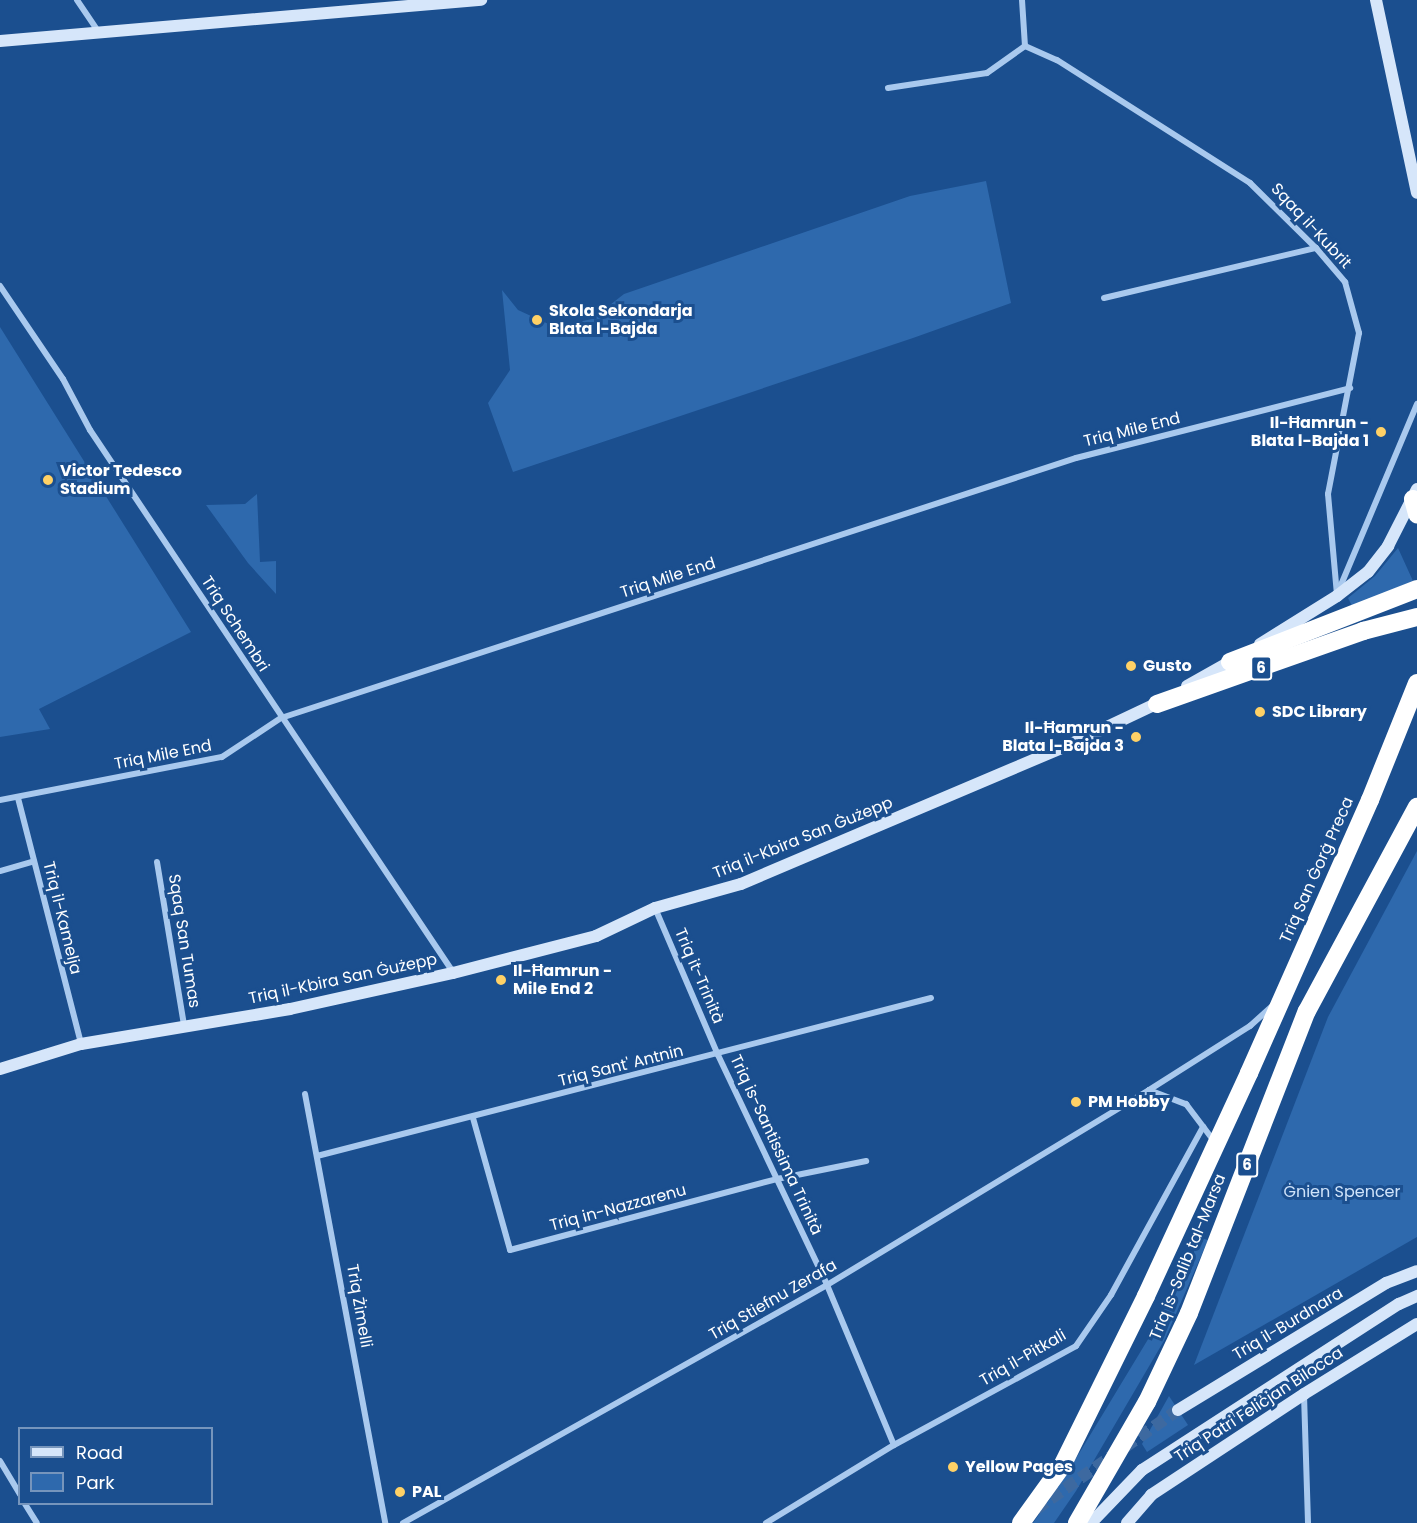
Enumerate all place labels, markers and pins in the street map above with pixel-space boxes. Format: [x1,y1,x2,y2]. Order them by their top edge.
place label: Skola Sekondarja Blata l-Bajda [549,301,693,339]
marker: Skola Sekondarja Blata l-Bajda [530,313,544,327]
place label: Il-Ħamrun - Blata l-Bajda 1 [1251,413,1369,451]
marker: Il-Ħamrun - Blata l-Bajda 1 [1374,425,1388,439]
place label: Victor Tedesco Stadium [60,461,182,499]
marker: Victor Tedesco Stadium [41,473,55,487]
place label: Gusto [1143,656,1192,676]
marker: Gusto [1124,659,1138,673]
place label: SDC Library [1272,702,1367,722]
marker: SDC Library [1253,705,1267,719]
place label: Il-Ħamrun - Blata l-Bajda 3 [1002,718,1124,756]
marker: Il-Ħamrun - Blata l-Bajda 3 [1129,730,1143,744]
place label: Il-Ħamrun - Mile End 2 [513,961,612,999]
marker: Il-Ħamrun - Mile End 2 [494,973,508,987]
place label: PM Hobby [1088,1092,1170,1112]
marker: PM Hobby [1069,1095,1083,1109]
place label: Yellow Pages [965,1457,1073,1477]
marker: Yellow Pages [946,1460,960,1474]
place label: PAL [412,1482,441,1502]
marker: PAL [393,1485,407,1499]

